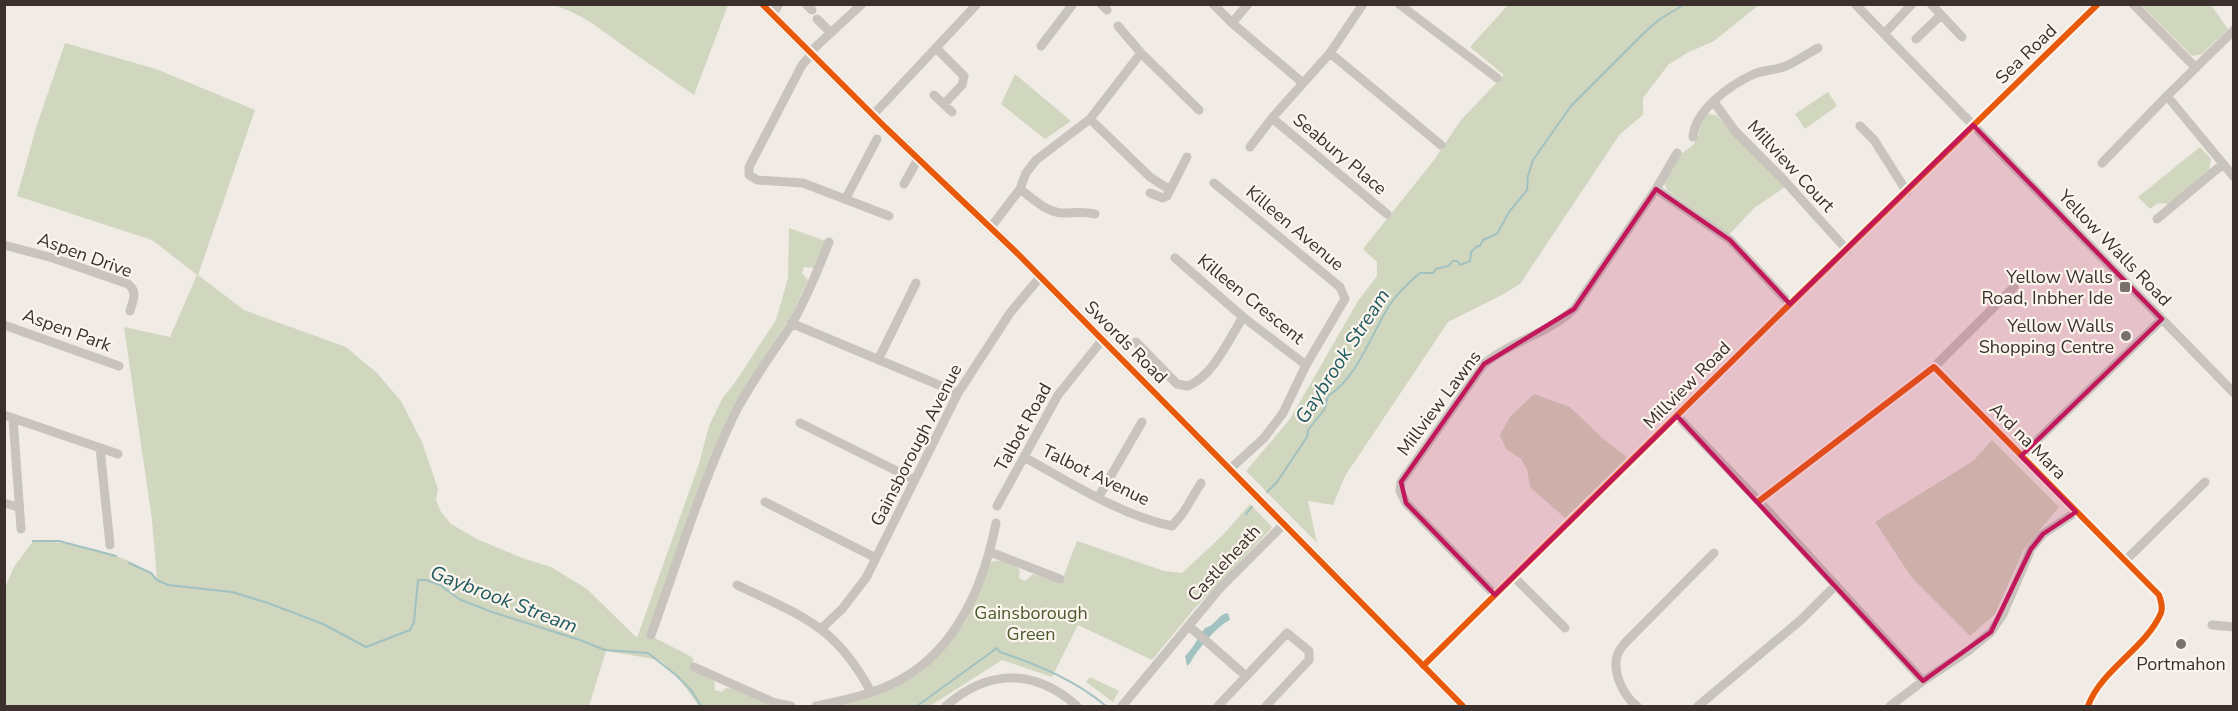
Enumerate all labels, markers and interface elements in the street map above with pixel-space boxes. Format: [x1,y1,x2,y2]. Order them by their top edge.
street label: Sea Road [1990,19,2062,89]
street label: Seabury Place [1288,108,1392,200]
street label: Millview Court [1742,115,1840,218]
street label: Killeen Avenue [1241,180,1349,276]
street label: Yellow Walls Road [2052,184,2177,311]
street label: Aspen Drive [34,227,136,283]
street label: Killeen Crescent [1193,248,1310,350]
place label: Yellow Walls Road, Inbher Ide [1982,265,2113,310]
marker: Yellow Walls Road, Inbher Ide [2118,280,2132,294]
water label: Gaybrook Stream [1289,283,1396,429]
street label: Swords Road [1079,295,1173,389]
street label: Aspen Park [19,303,116,357]
place label: Yellow Walls Shopping Centre [1979,314,2114,359]
marker: Yellow Walls Shopping Centre [2119,329,2133,343]
street label: Millview Road [1638,336,1736,434]
street label: Millview Lawns [1392,345,1486,461]
street label: Gainsborough Avenue [865,360,967,530]
street label: Talbot Road [989,379,1057,475]
street label: Ard na Mara [1984,397,2072,485]
street label: Talbot Avenue [1038,439,1154,511]
street label: Castleheath [1182,519,1266,607]
water label: Gaybrook Stream [426,559,581,640]
park label: Gainsborough Green [974,601,1088,646]
marker: Portmahon [2174,637,2188,651]
place label: Portmahon [2136,652,2226,676]

